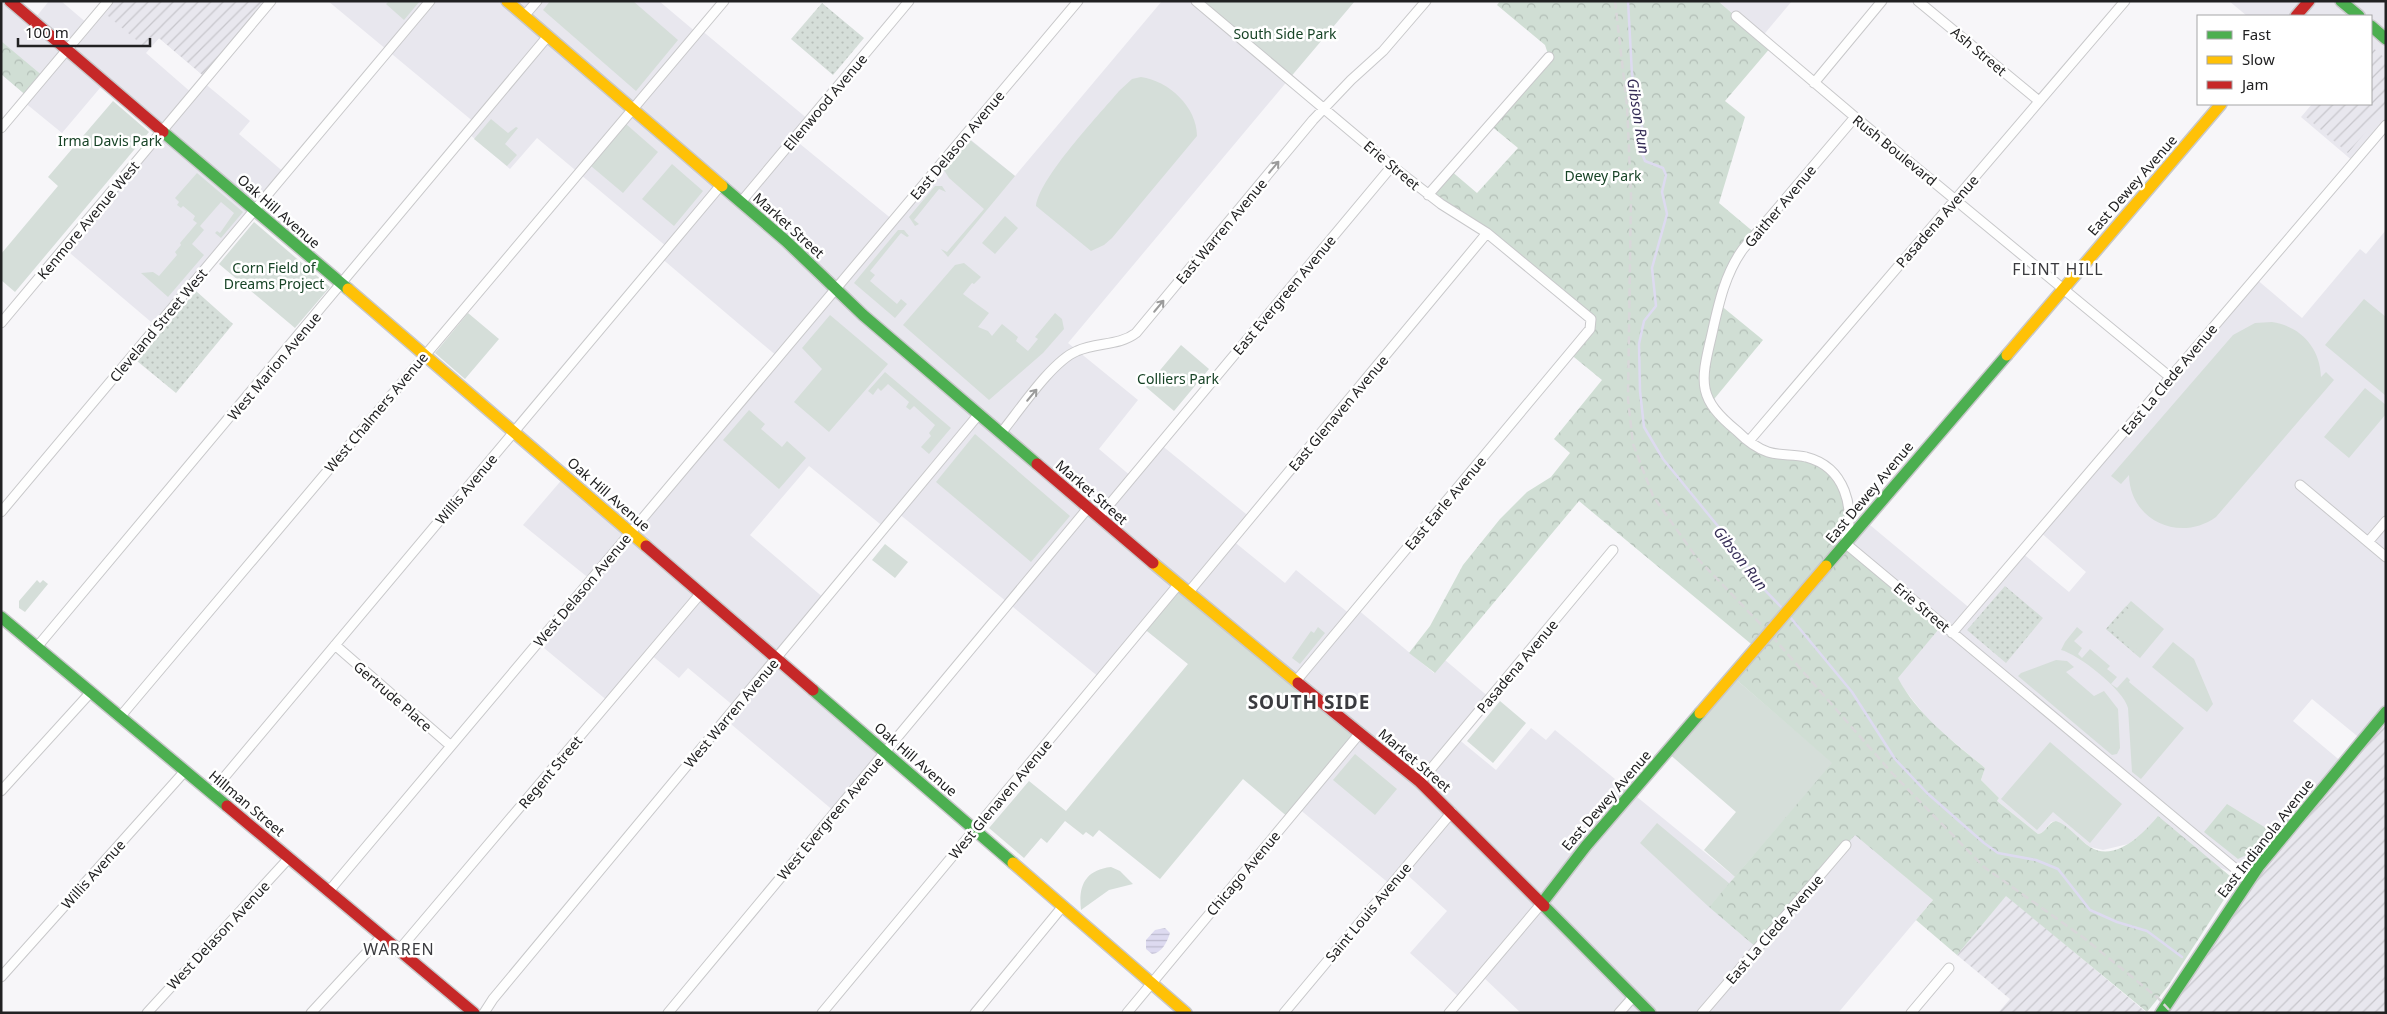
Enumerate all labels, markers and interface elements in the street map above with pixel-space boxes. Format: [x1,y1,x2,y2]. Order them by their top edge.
scale bar [18,15,150,47]
legend [2197,15,2372,105]
text: 100 m [25,22,69,42]
street label: Ash Street [1947,22,2011,80]
park label: South Side Park [1233,24,1337,43]
text: Fast [2242,24,2271,44]
text: Slow [2242,49,2275,69]
street label: Ellenwood Avenue [779,50,871,154]
text: Jam [2240,74,2269,94]
water label: Gibson Run [1623,77,1655,155]
street label: East Delason Avenue [906,86,1008,204]
street label: Rush Boulevard [1849,110,1941,190]
park label: Irma Davis Park [58,131,162,150]
street label: East Dewey Avenue [2083,131,2181,239]
street label: Erie Street [1360,136,1424,194]
street label: Kenmore Avenue West [33,157,143,283]
one-way arrow [1269,161,1280,174]
street label: Gaither Avenue [1740,161,1820,251]
park label: Dewey Park [1565,166,1642,185]
street label: Oak Hill Avenue [234,170,325,252]
street label: Pasadena Avenue [1892,171,1983,271]
street label: East Warren Avenue [1171,174,1271,288]
street label: Market Street [749,188,829,262]
street label: East Evergreen Avenue [1228,231,1340,359]
park label: Corn Field of Dreams Project [224,258,324,293]
district label: FLINT HILL [2012,258,2104,280]
street label: Cleveland Street West [105,264,211,386]
one-way arrow [1153,299,1165,312]
street label: West Marion Avenue [223,308,325,424]
street label: East La Clede Avenue [2117,319,2221,439]
street label: West Chalmers Avenue [320,348,432,476]
street label: East Glenaven Avenue [1284,351,1392,475]
park label: Colliers Park [1137,369,1219,388]
one-way arrow [1026,389,1037,402]
street label: East Dewey Avenue [1821,437,1917,547]
street label: Willis Avenue [431,450,501,528]
street label: East Earle Avenue [1400,452,1490,554]
street label: Oak Hill Avenue [564,453,655,535]
street label: Market Street [1052,455,1132,529]
water label: Gibson Run [1710,522,1772,594]
street label: West Delason Avenue [529,529,635,651]
street label: Erie Street [1890,578,1954,636]
street label: Pasadena Avenue [1472,615,1562,717]
street label: West Warren Avenue [680,654,782,772]
street label: Gertrude Place [350,657,436,735]
district label: SOUTH SIDE [1248,689,1370,715]
street label: Oak Hill Avenue [871,718,962,800]
street label: Market Street [1375,724,1455,796]
street label: Regent Street [514,732,586,812]
street label: West Glenaven Avenue [944,735,1056,863]
street label: East Dewey Avenue [1557,746,1655,854]
street label: West Evergreen Avenue [773,752,887,884]
street label: Hillman Street [205,766,289,840]
street label: East Indianola Avenue [2213,775,2317,901]
street label: Chicago Avenue [1202,826,1284,920]
street label: Willis Avenue [57,835,129,913]
street label: Saint Louis Avenue [1321,858,1415,966]
street label: East La Clede Avenue [1721,870,1827,988]
street label: West Delason Avenue [163,876,274,993]
district label: WARREN [363,938,435,960]

